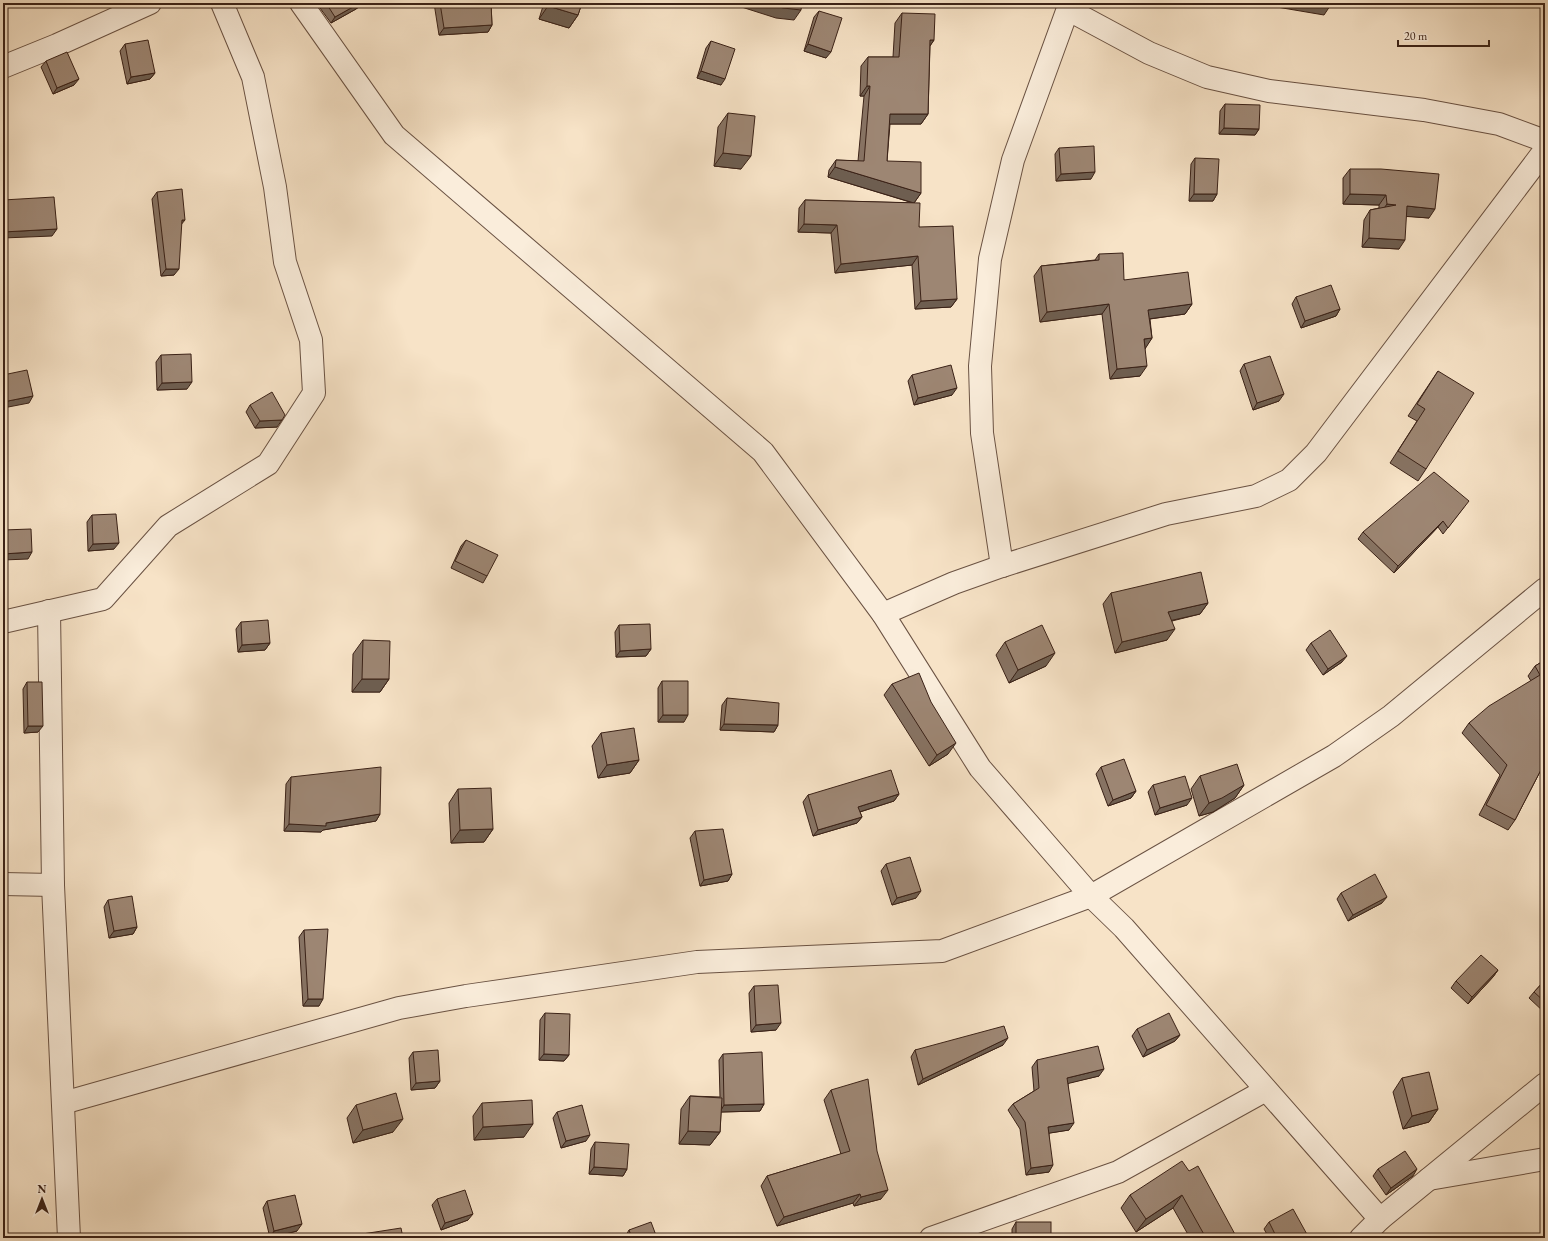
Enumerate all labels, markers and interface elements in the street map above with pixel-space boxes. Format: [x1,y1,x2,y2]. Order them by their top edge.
scale bar [1398,22,1489,48]
text: 20 m [1404,28,1428,44]
north arrow [22,1179,62,1219]
text: N [38,1182,47,1196]

